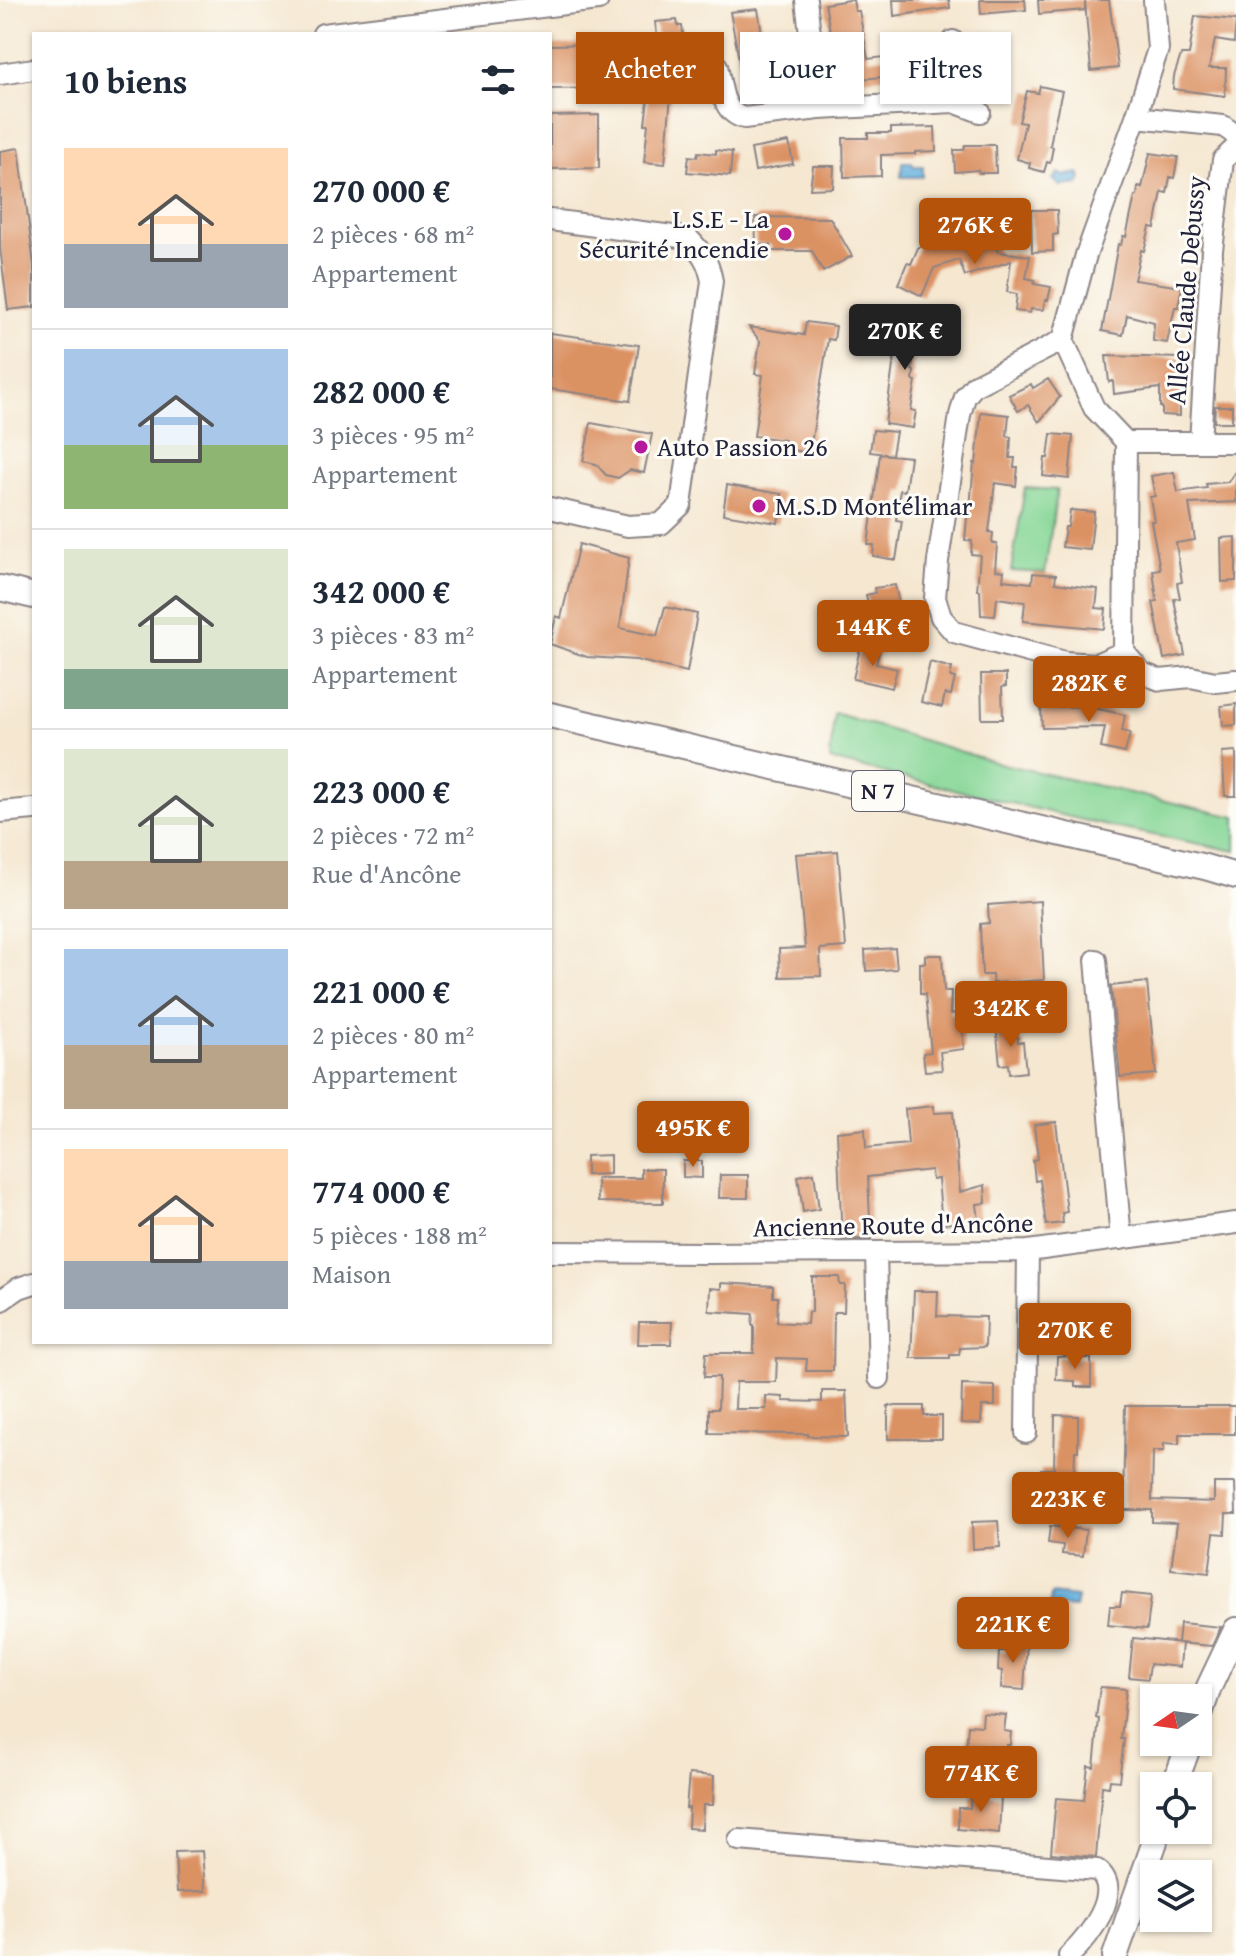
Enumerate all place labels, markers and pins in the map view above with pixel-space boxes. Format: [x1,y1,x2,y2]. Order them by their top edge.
pin: 276K € [910,198,1040,266]
place label: L.S.E - La Sécurité Incendie [579,199,770,268]
marker: L.S.E - La Sécurité Incendie [776,225,794,243]
pin: 270K € [840,304,970,372]
place label: Auto Passion 26 [657,427,828,466]
marker: Auto Passion 26 [632,438,650,456]
place label: M.S.D Montélimar [775,486,973,525]
marker: M.S.D Montélimar [750,497,768,515]
pin: 144K € [808,600,938,668]
pin: 282K € [1024,656,1154,724]
pin: 342K € [946,981,1076,1049]
pin: 495K € [628,1101,758,1169]
pin: 270K € [1010,1303,1140,1371]
pin: 223K € [1003,1472,1133,1540]
pin: 221K € [948,1597,1078,1665]
pin: 774K € [916,1746,1046,1814]

